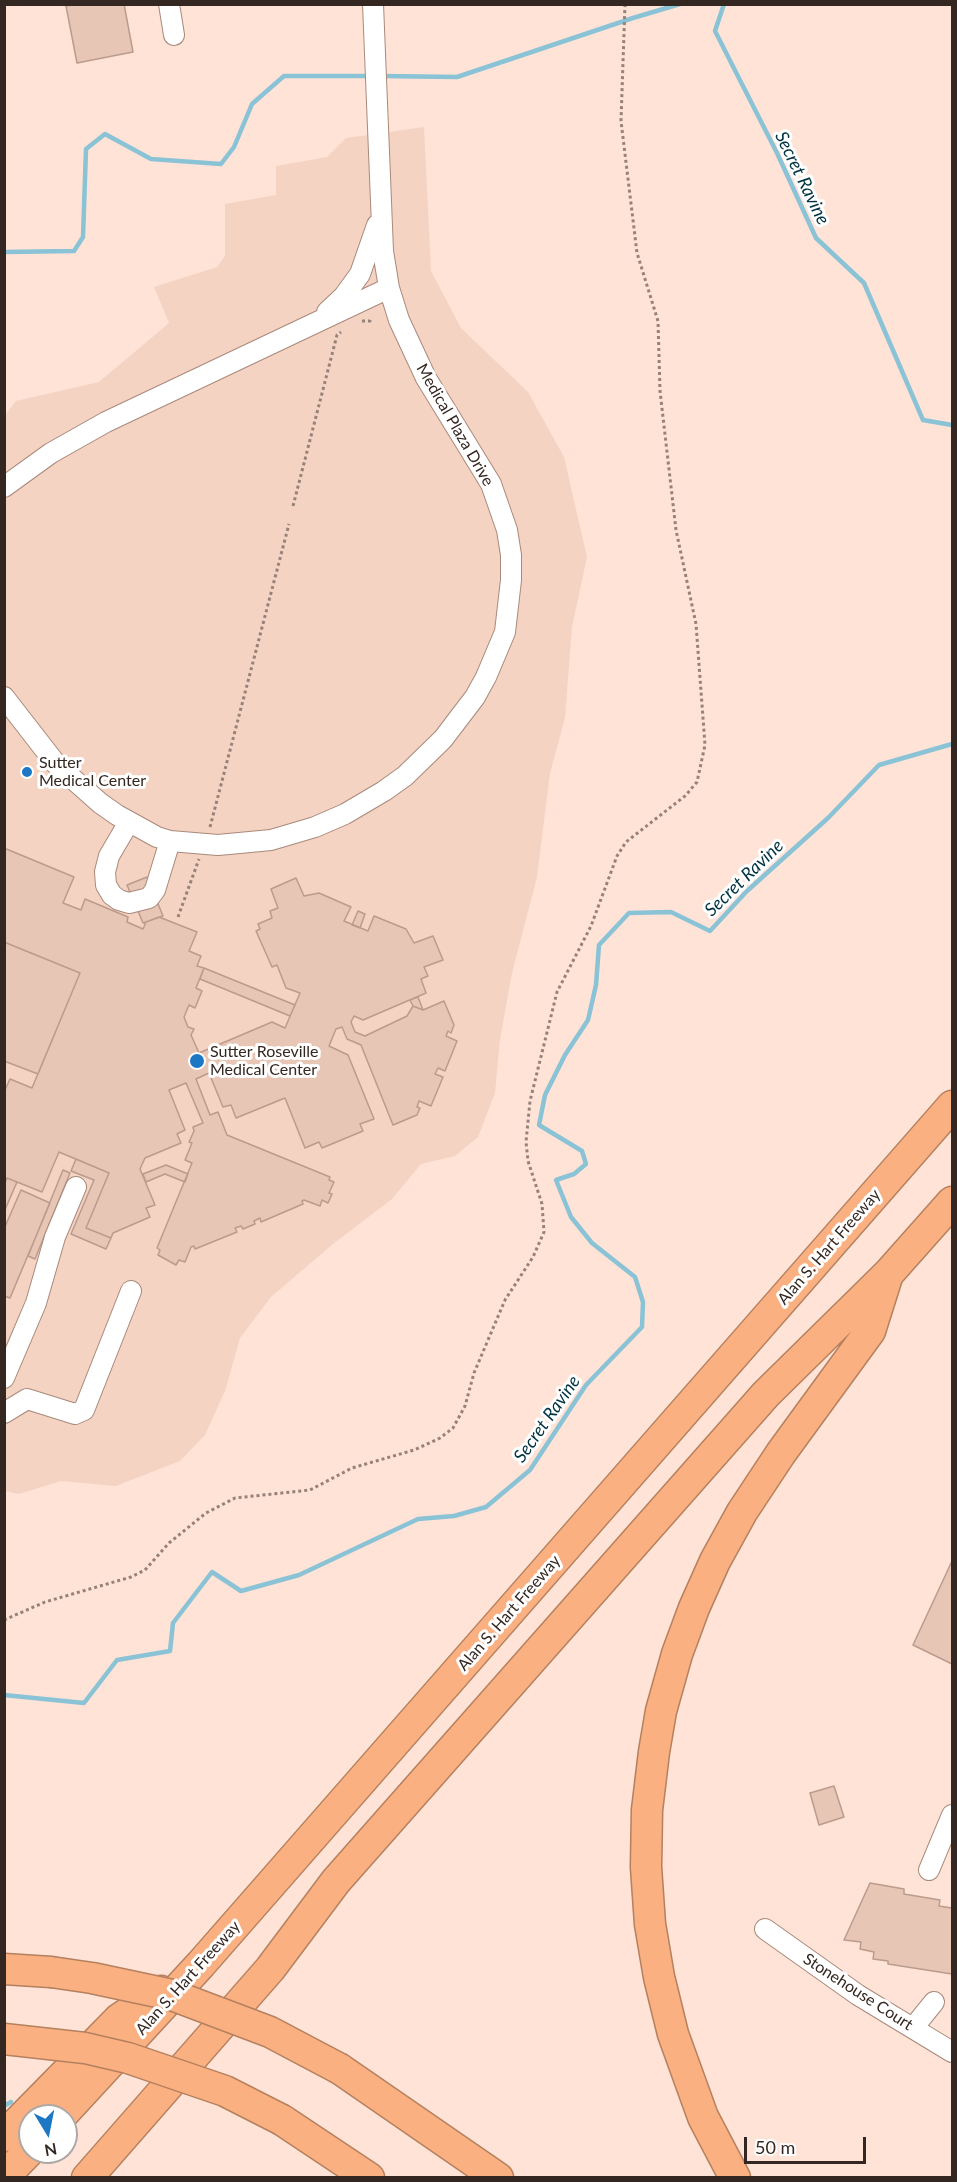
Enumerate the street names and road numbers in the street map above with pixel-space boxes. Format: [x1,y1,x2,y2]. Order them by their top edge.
street label: Medical Plaza Drive [412,360,498,490]
street label: Alan S. Hart Freeway [774,1185,884,1309]
street label: Alan S. Hart Freeway [454,1551,564,1675]
street label: Alan S. Hart Freeway [132,1917,244,2039]
street label: Stonehouse Court [800,1949,916,2035]

